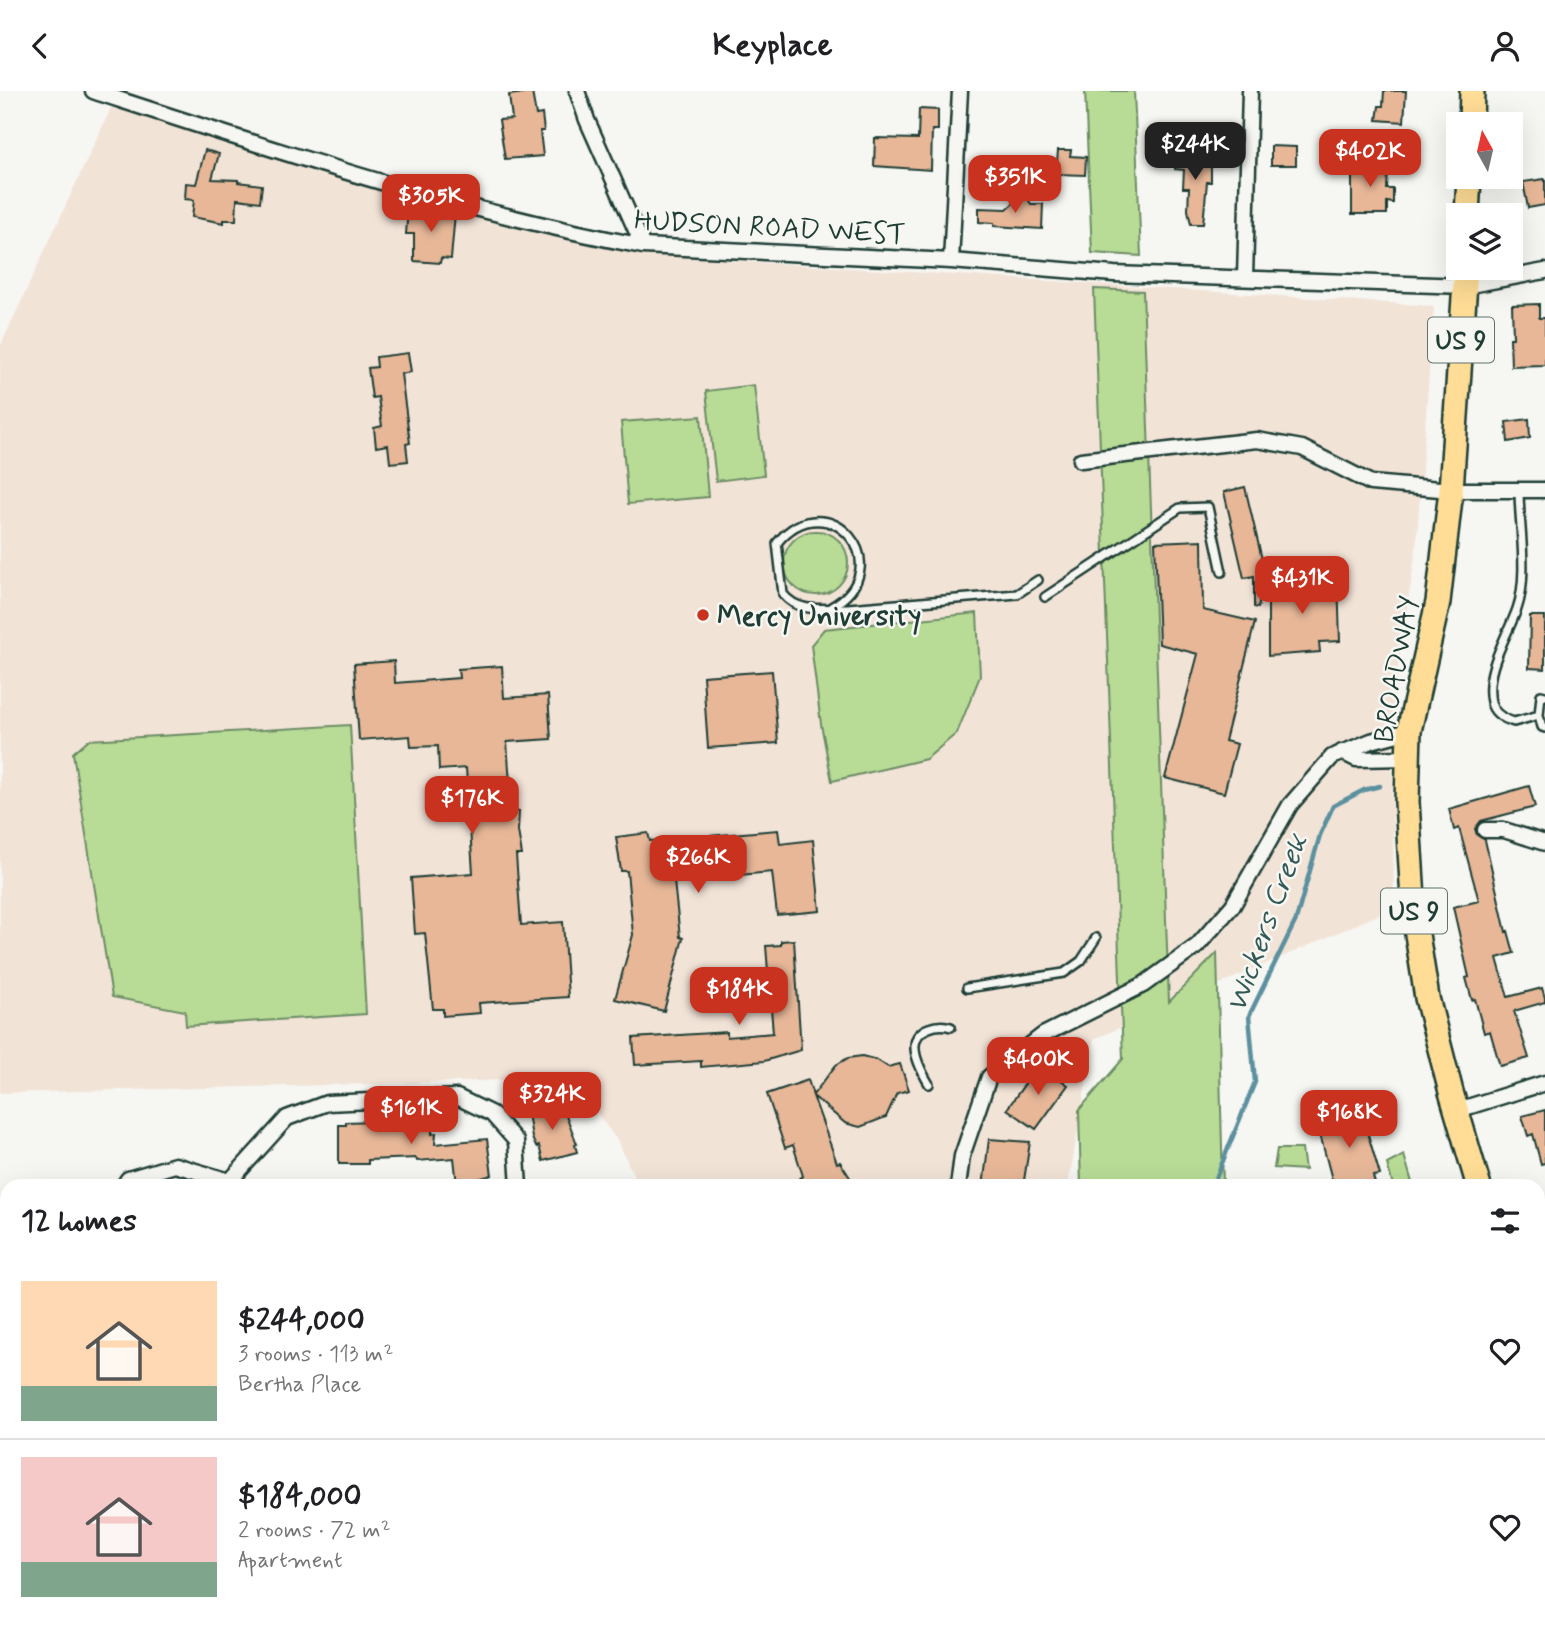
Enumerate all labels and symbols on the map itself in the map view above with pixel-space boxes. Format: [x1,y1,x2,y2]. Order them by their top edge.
north arrow [1446,112,1522,189]
pin: $244K [1146,123,1244,182]
pin: $402K [1321,129,1419,189]
pin: $351K [966,155,1064,215]
pin: $305K [382,174,480,234]
street label: HUDSON ROAD WEST [633,203,907,254]
road number: US 9 [1428,317,1494,363]
pin: $431K [1253,557,1351,616]
street label: BROADWAY [1366,593,1429,746]
place label: Mercy University [717,599,921,636]
marker: Mercy University [695,607,711,623]
pin: $176K [423,777,521,836]
water label: Wickers Creek [1217,828,1318,1018]
pin: $266K [649,835,747,895]
road number: US 9 [1381,889,1447,933]
pin: $184K [690,967,788,1027]
pin: $400K [989,1037,1087,1097]
pin: $324K [503,1073,601,1132]
pin: $161K [362,1087,460,1146]
pin: $168K [1300,1091,1398,1150]

